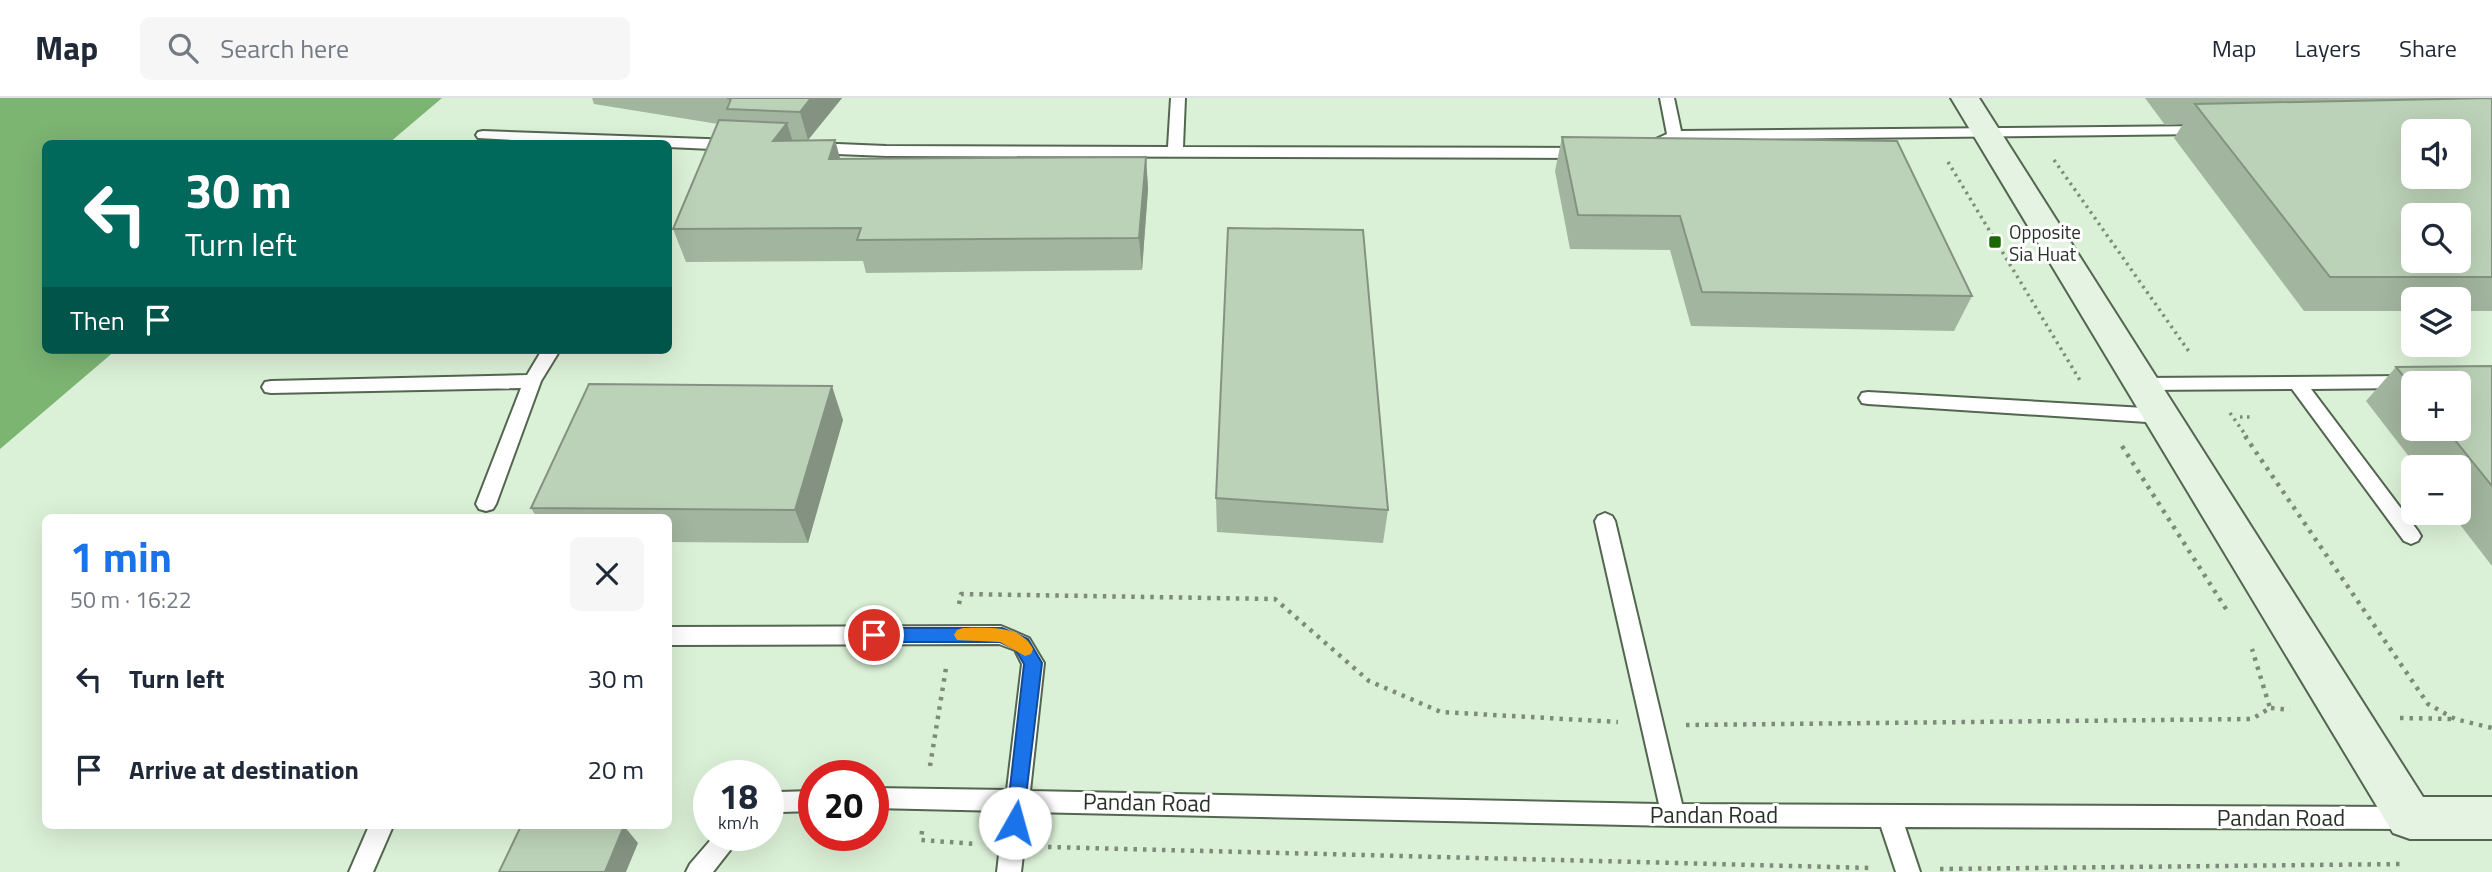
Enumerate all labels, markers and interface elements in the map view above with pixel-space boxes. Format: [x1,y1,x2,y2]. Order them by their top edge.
search box [140,17,630,80]
text: Map [35,23,98,73]
icon: search [164,29,202,67]
text: Search here [220,29,349,68]
text: Map [2212,30,2257,66]
text: Layers [2295,30,2361,66]
text: Share [2399,30,2457,66]
map controls [2401,119,2471,525]
button: sound [2401,119,2471,189]
text: 30 m [185,152,292,227]
icon: left [70,168,161,259]
button: search [2401,203,2471,273]
place label: Opposite Sia Huat [2009,217,2081,268]
text: Turn left [185,220,297,268]
marker: Opposite Sia Huat [1987,234,2003,250]
button: layers [2401,287,2471,357]
text: Then [70,301,125,340]
icon: arrive [139,301,177,339]
button: + [2401,371,2471,441]
button: − [2401,455,2471,525]
text: 1 min [70,524,172,588]
button: close [570,537,644,611]
text: 50 m · 16:22 [70,582,192,617]
pin [844,605,904,665]
icon: arrive [855,616,893,654]
text: Turn left [129,659,224,698]
text: 30 m [587,659,644,698]
icon: left [70,660,108,698]
text: Arrive at destination [129,750,359,789]
text: 20 m [587,750,644,789]
icon: arrive [70,751,108,789]
speed limit sign: 20 [798,760,889,851]
text: 18 [719,769,758,823]
street label: Pandan Road [1083,783,1211,821]
position arrow [978,786,1052,860]
street label: Pandan Road [1650,797,1778,832]
street label: Pandan Road [2217,800,2345,835]
text: km/h [718,809,759,836]

